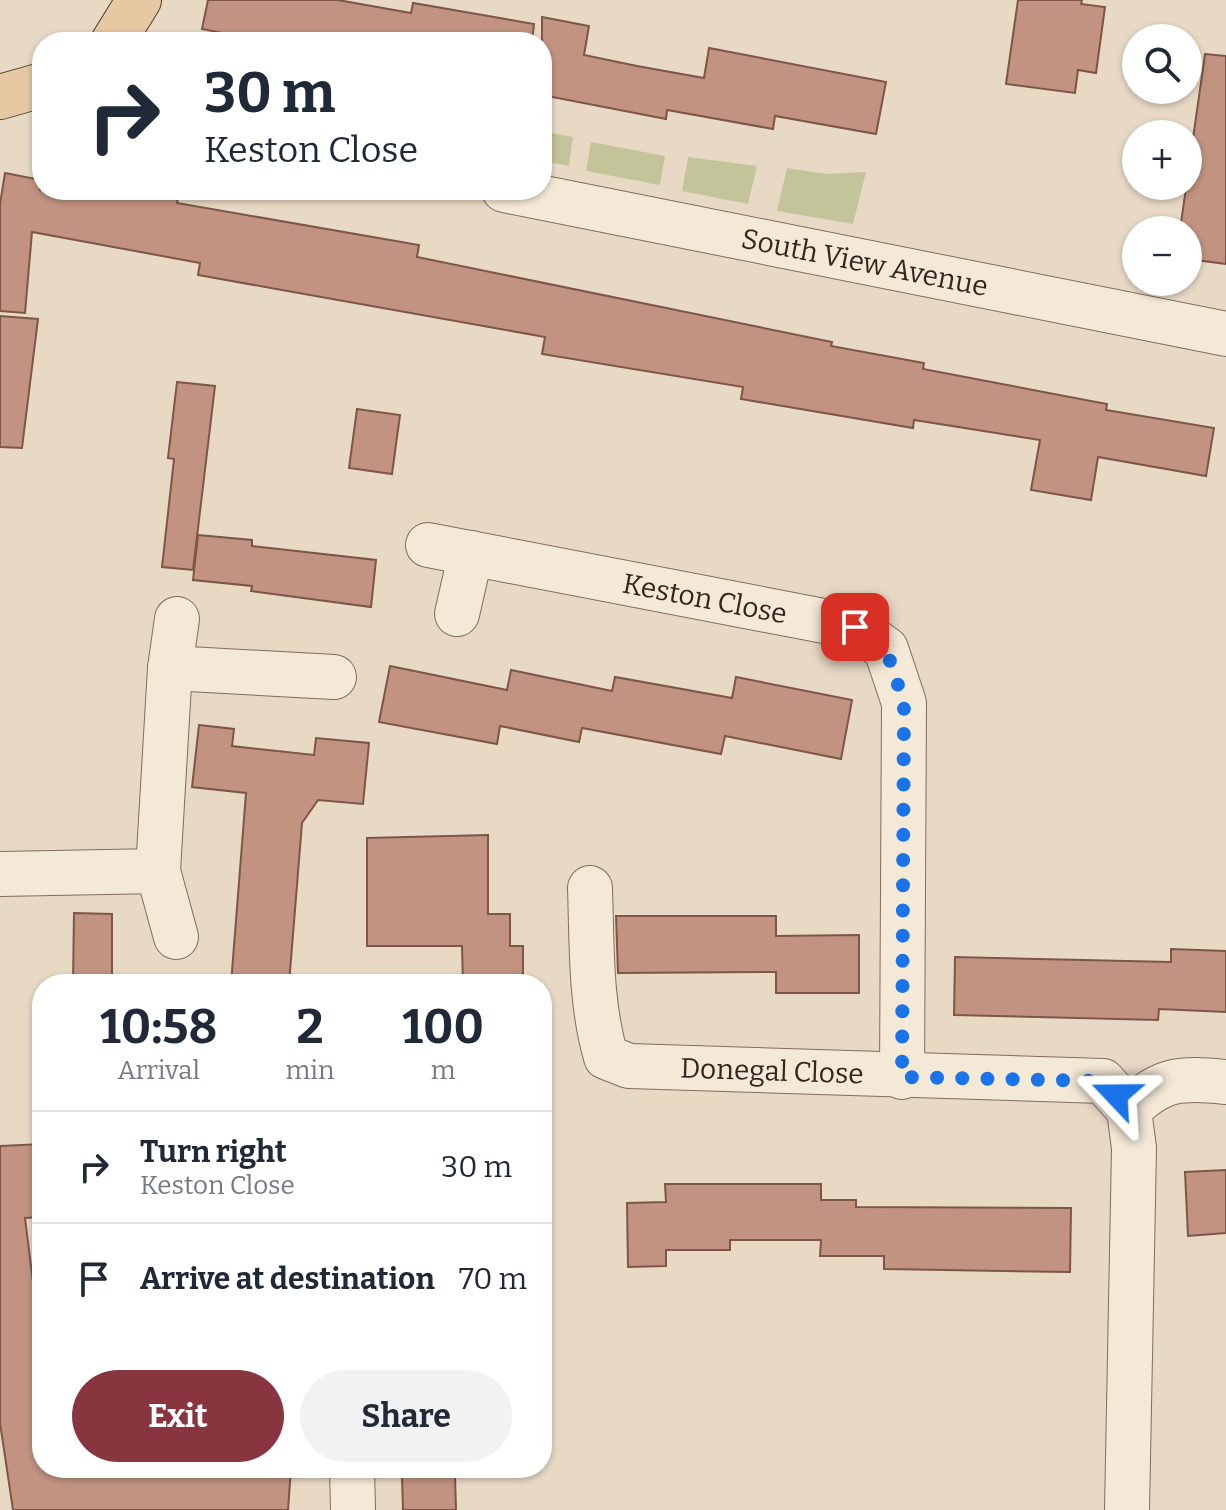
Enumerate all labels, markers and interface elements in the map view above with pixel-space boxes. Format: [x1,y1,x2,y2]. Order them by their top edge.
map controls [1122,24,1202,296]
button: search [1122,24,1202,104]
text: 30 m [204,60,335,127]
icon: right [72,64,176,168]
button: + [1122,120,1202,200]
text: Keston Close [204,128,418,172]
button: − [1122,216,1202,296]
street label: South View Avenue [739,222,991,303]
street label: Keston Close [620,567,790,631]
pin [821,593,889,661]
icon: arrive [833,605,877,649]
text: 10:58 [100,998,217,1056]
text: 2 [296,998,323,1056]
text: 100 [402,998,484,1056]
street label: Donegal Close [680,1052,864,1090]
position arrow [1074,1053,1158,1137]
text: Arrival [118,1055,200,1086]
text: min [285,1055,334,1086]
text: m [431,1055,456,1086]
text: Turn right [140,1134,287,1170]
icon: right [72,1145,116,1189]
text: 30 m [441,1149,512,1185]
text: Keston Close [140,1170,295,1201]
icon: arrive [72,1257,116,1301]
text: Arrive at destination [140,1261,435,1297]
text: 70 m [459,1261,527,1297]
button: Exit [72,1370,284,1462]
button: Share [300,1370,512,1462]

